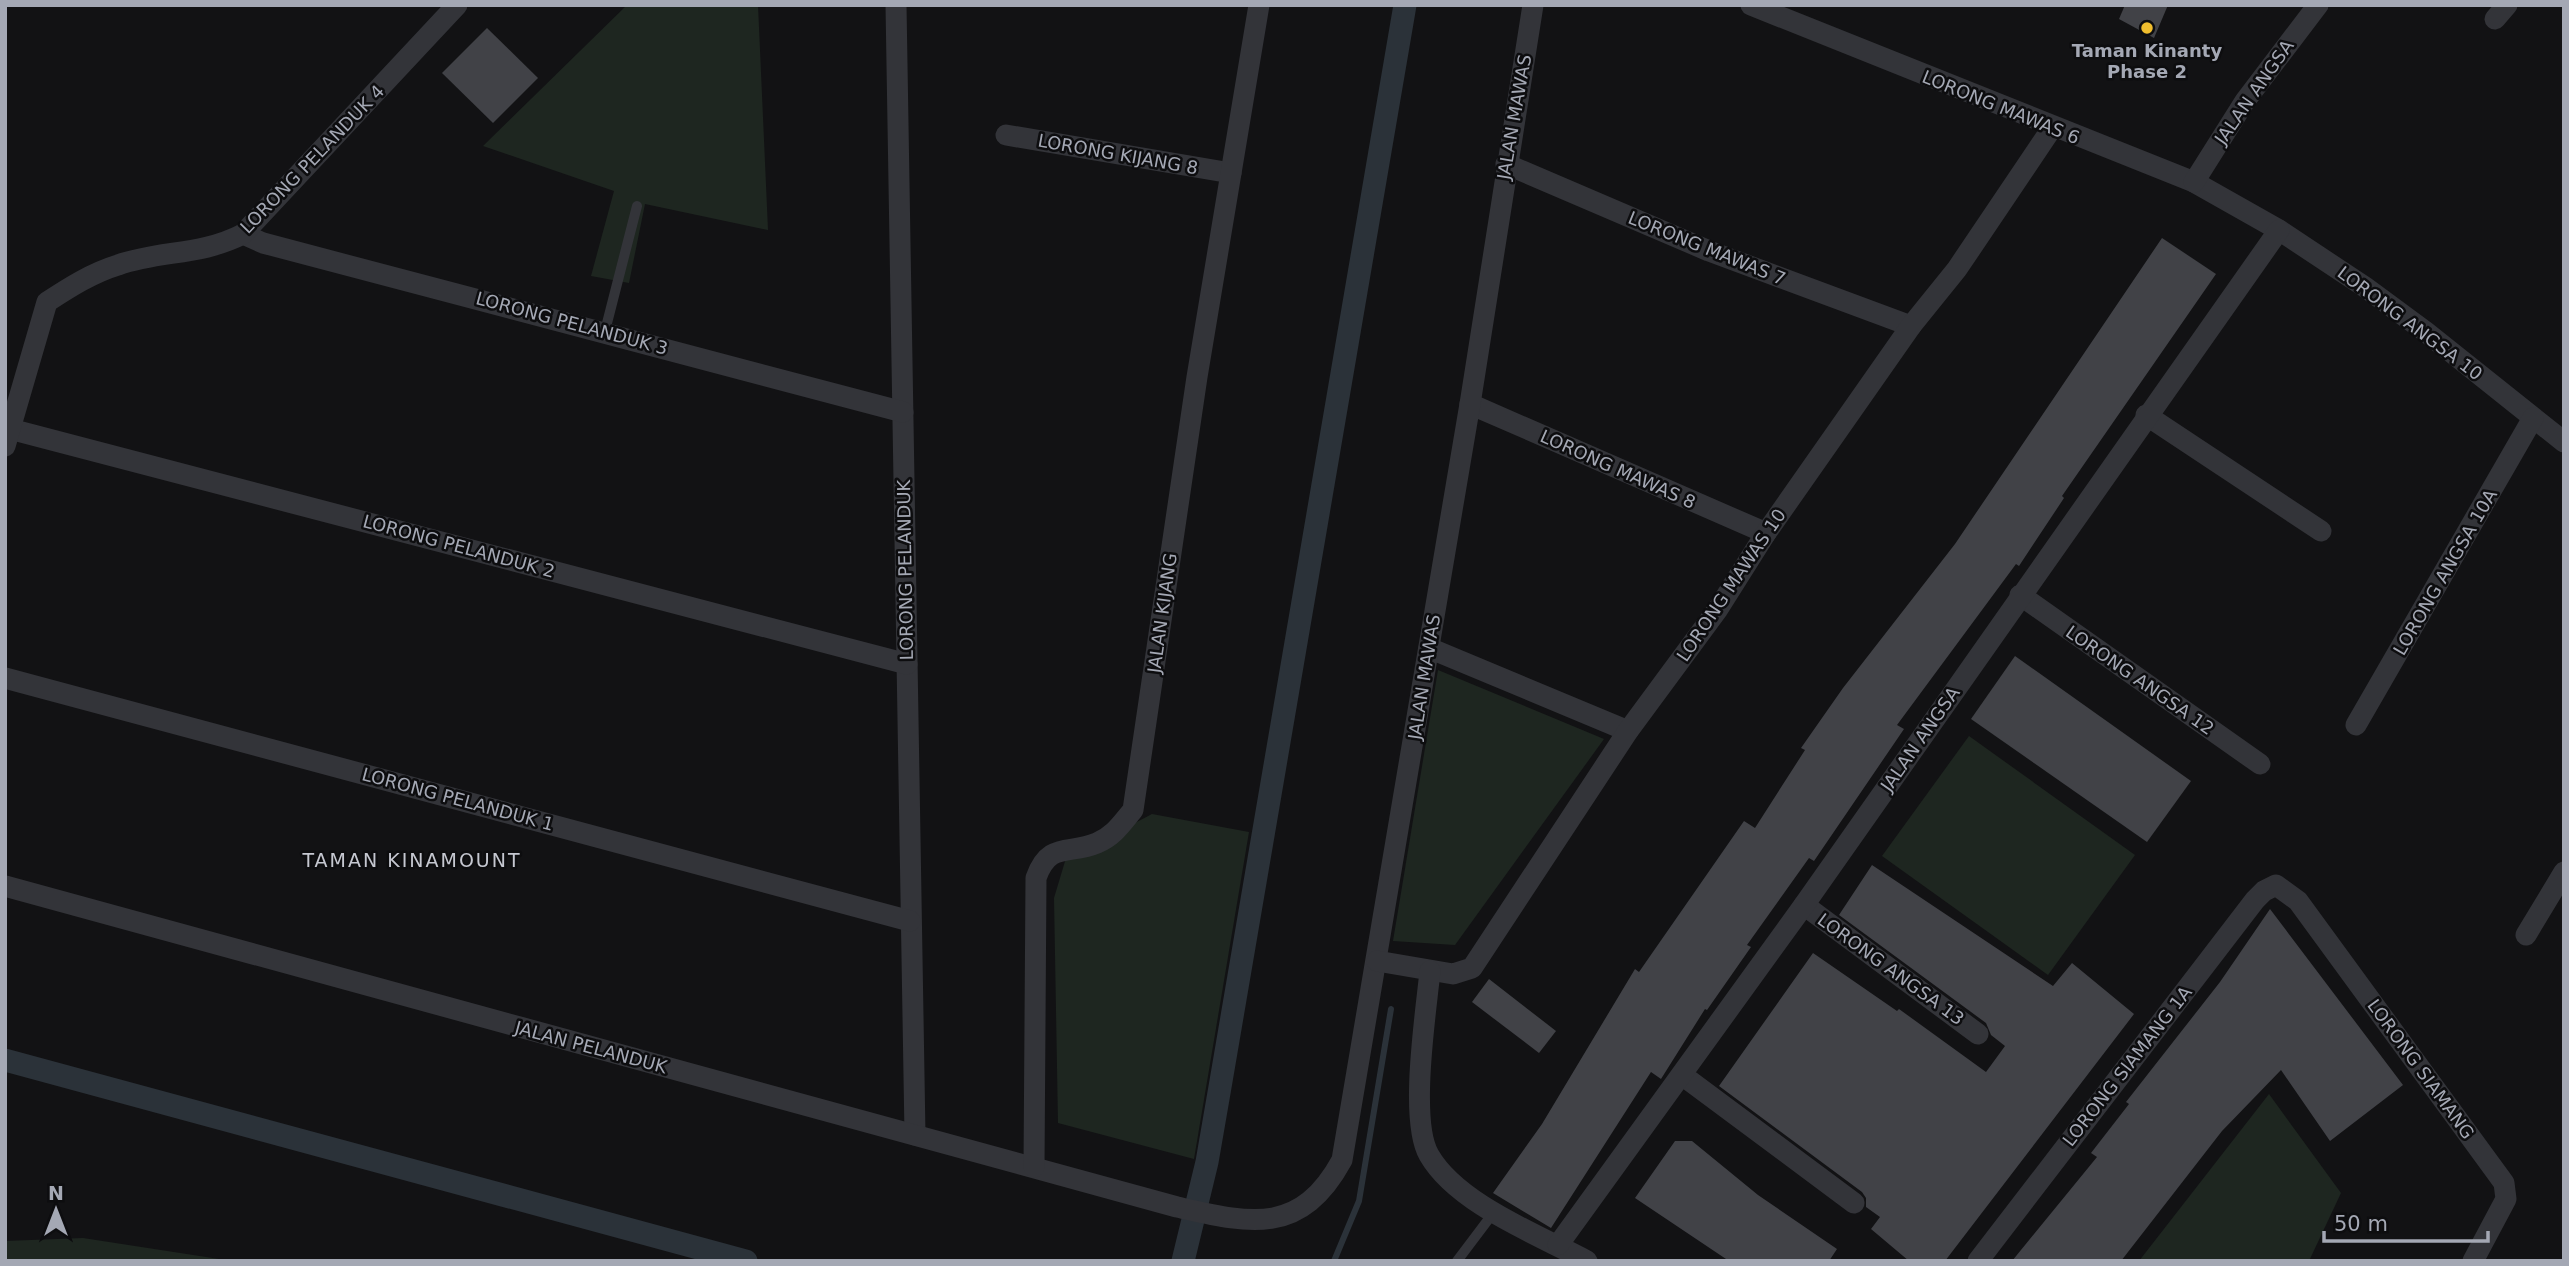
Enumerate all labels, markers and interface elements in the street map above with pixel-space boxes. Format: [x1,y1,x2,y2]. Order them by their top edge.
marker: Taman Kinanty Phase 2 [2139,20,2155,36]
street label: JALAN ANGSA [2210,35,2298,149]
place label: Taman Kinanty Phase 2 [2072,40,2222,82]
street label: JALAN MAWAS [1492,53,1535,182]
street label: LORONG MAWAS 6 [1919,66,2083,148]
street label: LORONG PELANDUK 4 [236,81,388,237]
street label: LORONG KIJANG 8 [1036,130,1200,178]
street label: LORONG MAWAS 7 [1625,207,1789,289]
street label: LORONG ANGSA 10 [2333,262,2487,384]
street label: LORONG PELANDUK 3 [474,287,670,359]
street label: LORONG MAWAS 8 [1537,425,1699,513]
street label: LORONG PELANDUK [893,478,917,660]
street label: LORONG ANGSA 10A [2389,485,2501,659]
street label: LORONG MAWAS 10 [1672,505,1790,665]
street label: LORONG PELANDUK 2 [361,510,557,582]
street label: JALAN KIJANG [1143,552,1181,675]
street label: JALAN MAWAS [1404,613,1444,742]
street label: LORONG ANGSA 12 [2062,621,2218,739]
street label: JALAN ANGSA [1876,682,1964,796]
street label: LORONG PELANDUK 1 [360,763,556,835]
district label: TAMAN KINAMOUNT [301,849,522,871]
street label: LORONG ANGSA 13 [1814,909,1968,1029]
street label: LORONG SIAMANG 1A [2058,981,2196,1150]
street label: LORONG SIAMANG [2363,995,2479,1143]
street label: JALAN PELANDUK [512,1016,670,1078]
north arrow [21,1175,91,1245]
text: N [48,1182,64,1204]
scale bar [2324,1200,2488,1244]
text: 50 m [2334,1212,2388,1236]

